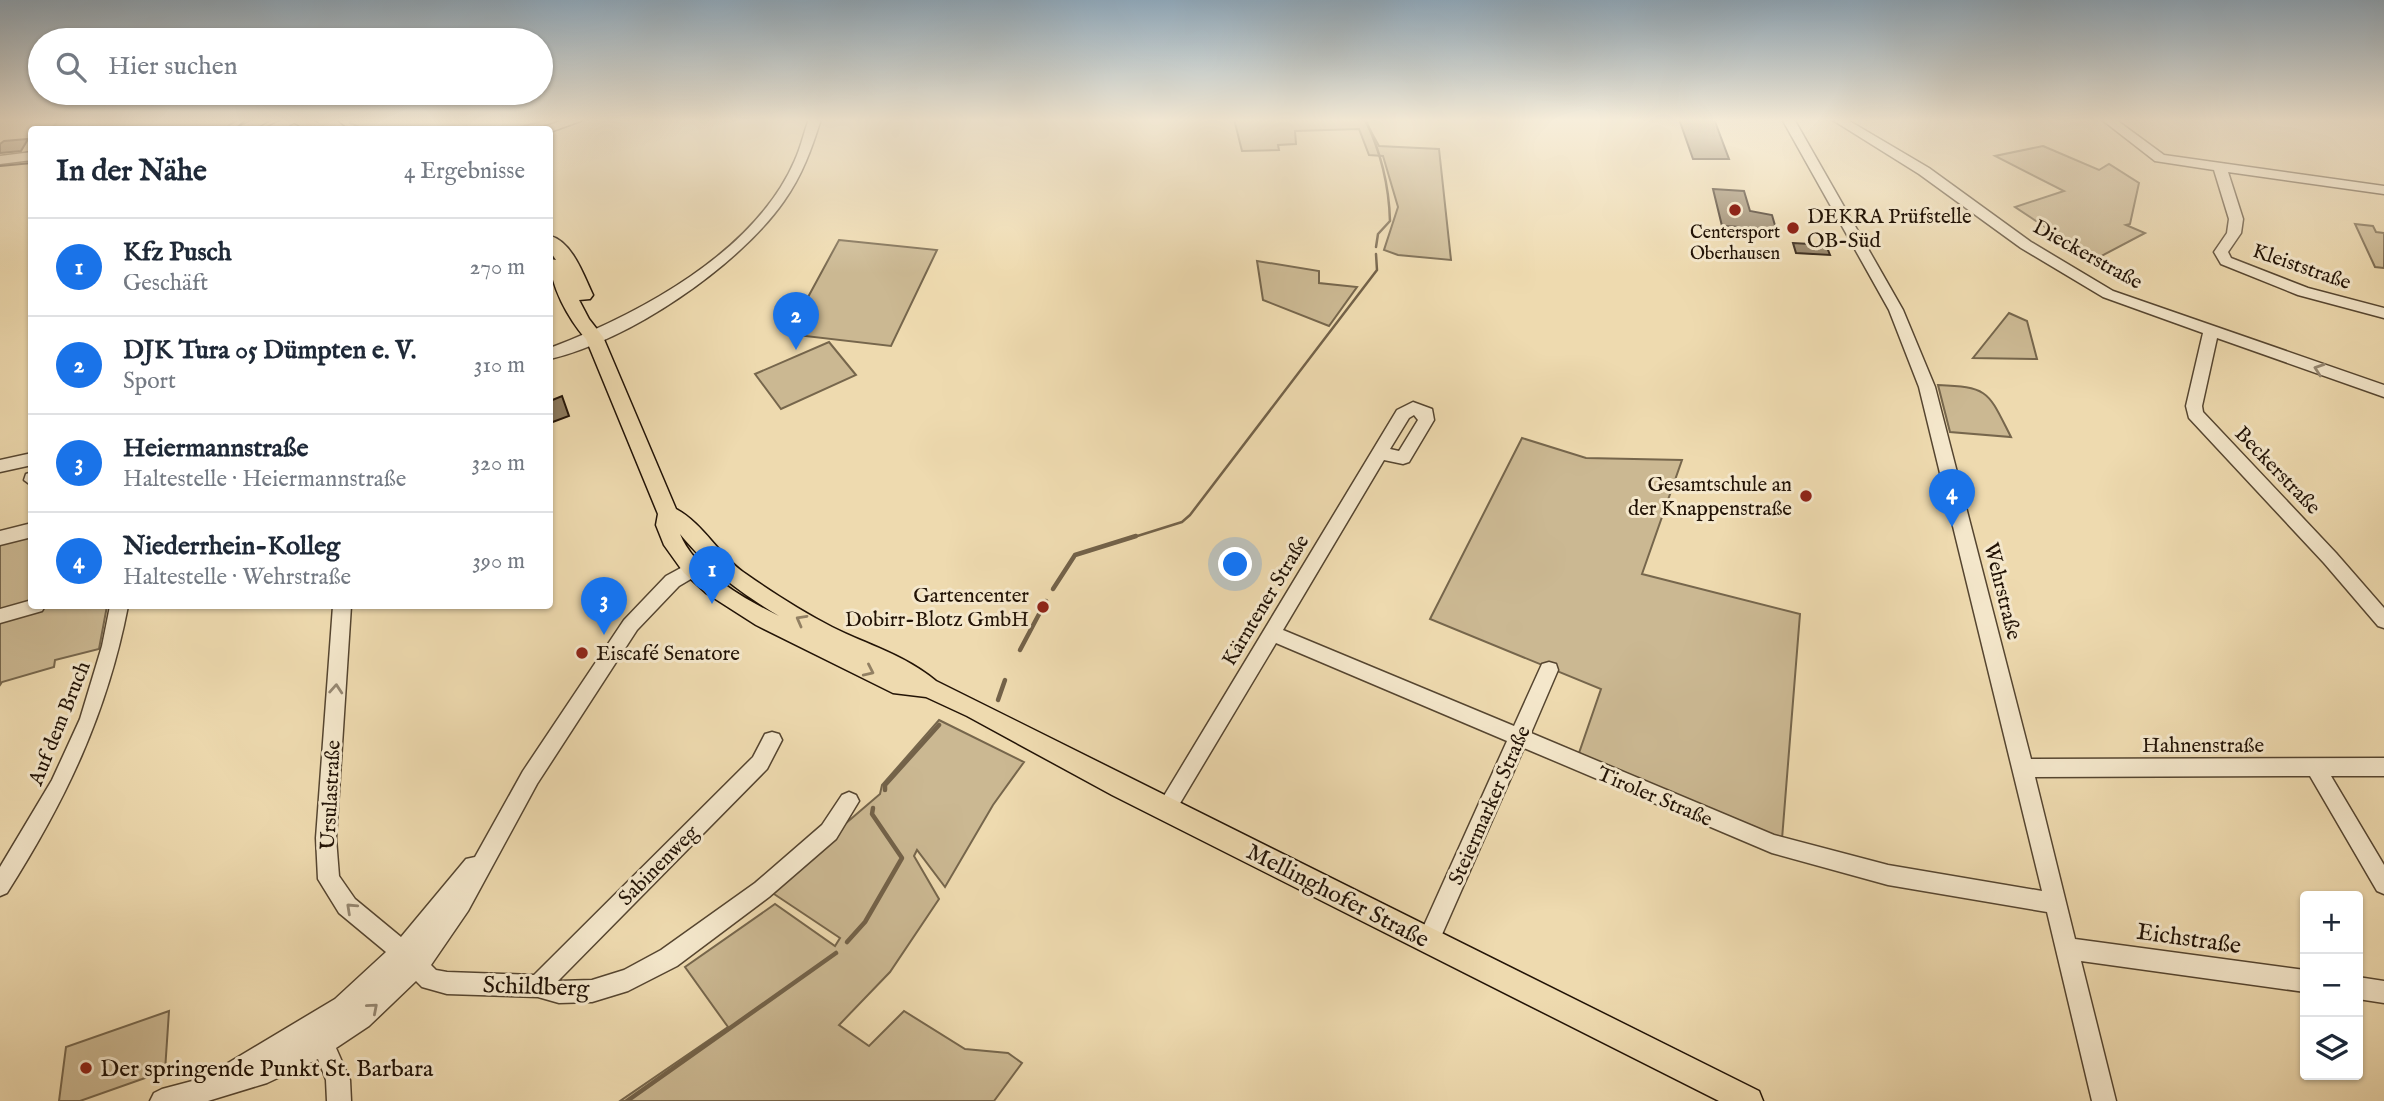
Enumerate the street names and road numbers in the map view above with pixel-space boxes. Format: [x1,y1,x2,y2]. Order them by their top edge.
street label: Dieckerstraße [2028,214,2147,297]
street label: Kleiststraße [2249,238,2355,297]
street label: Beckerstraße [2228,421,2326,521]
street label: Kärntener Straße [1217,530,1316,671]
street label: Wehrstraße [1976,540,2027,643]
street label: Auf dem Bruch [23,657,98,791]
street label: Steiermarker Straße [1443,721,1538,890]
street label: Hahnenstraße [2142,733,2264,760]
street label: Ursulastraße [315,739,348,851]
street label: Tiroler Straße [1593,761,1716,834]
street label: Sabinenweg [613,820,705,912]
street label: Mellinghofer Straße [1241,837,1434,956]
street label: Eichstraße [2135,917,2243,962]
street label: Schildberg [482,970,591,1005]

